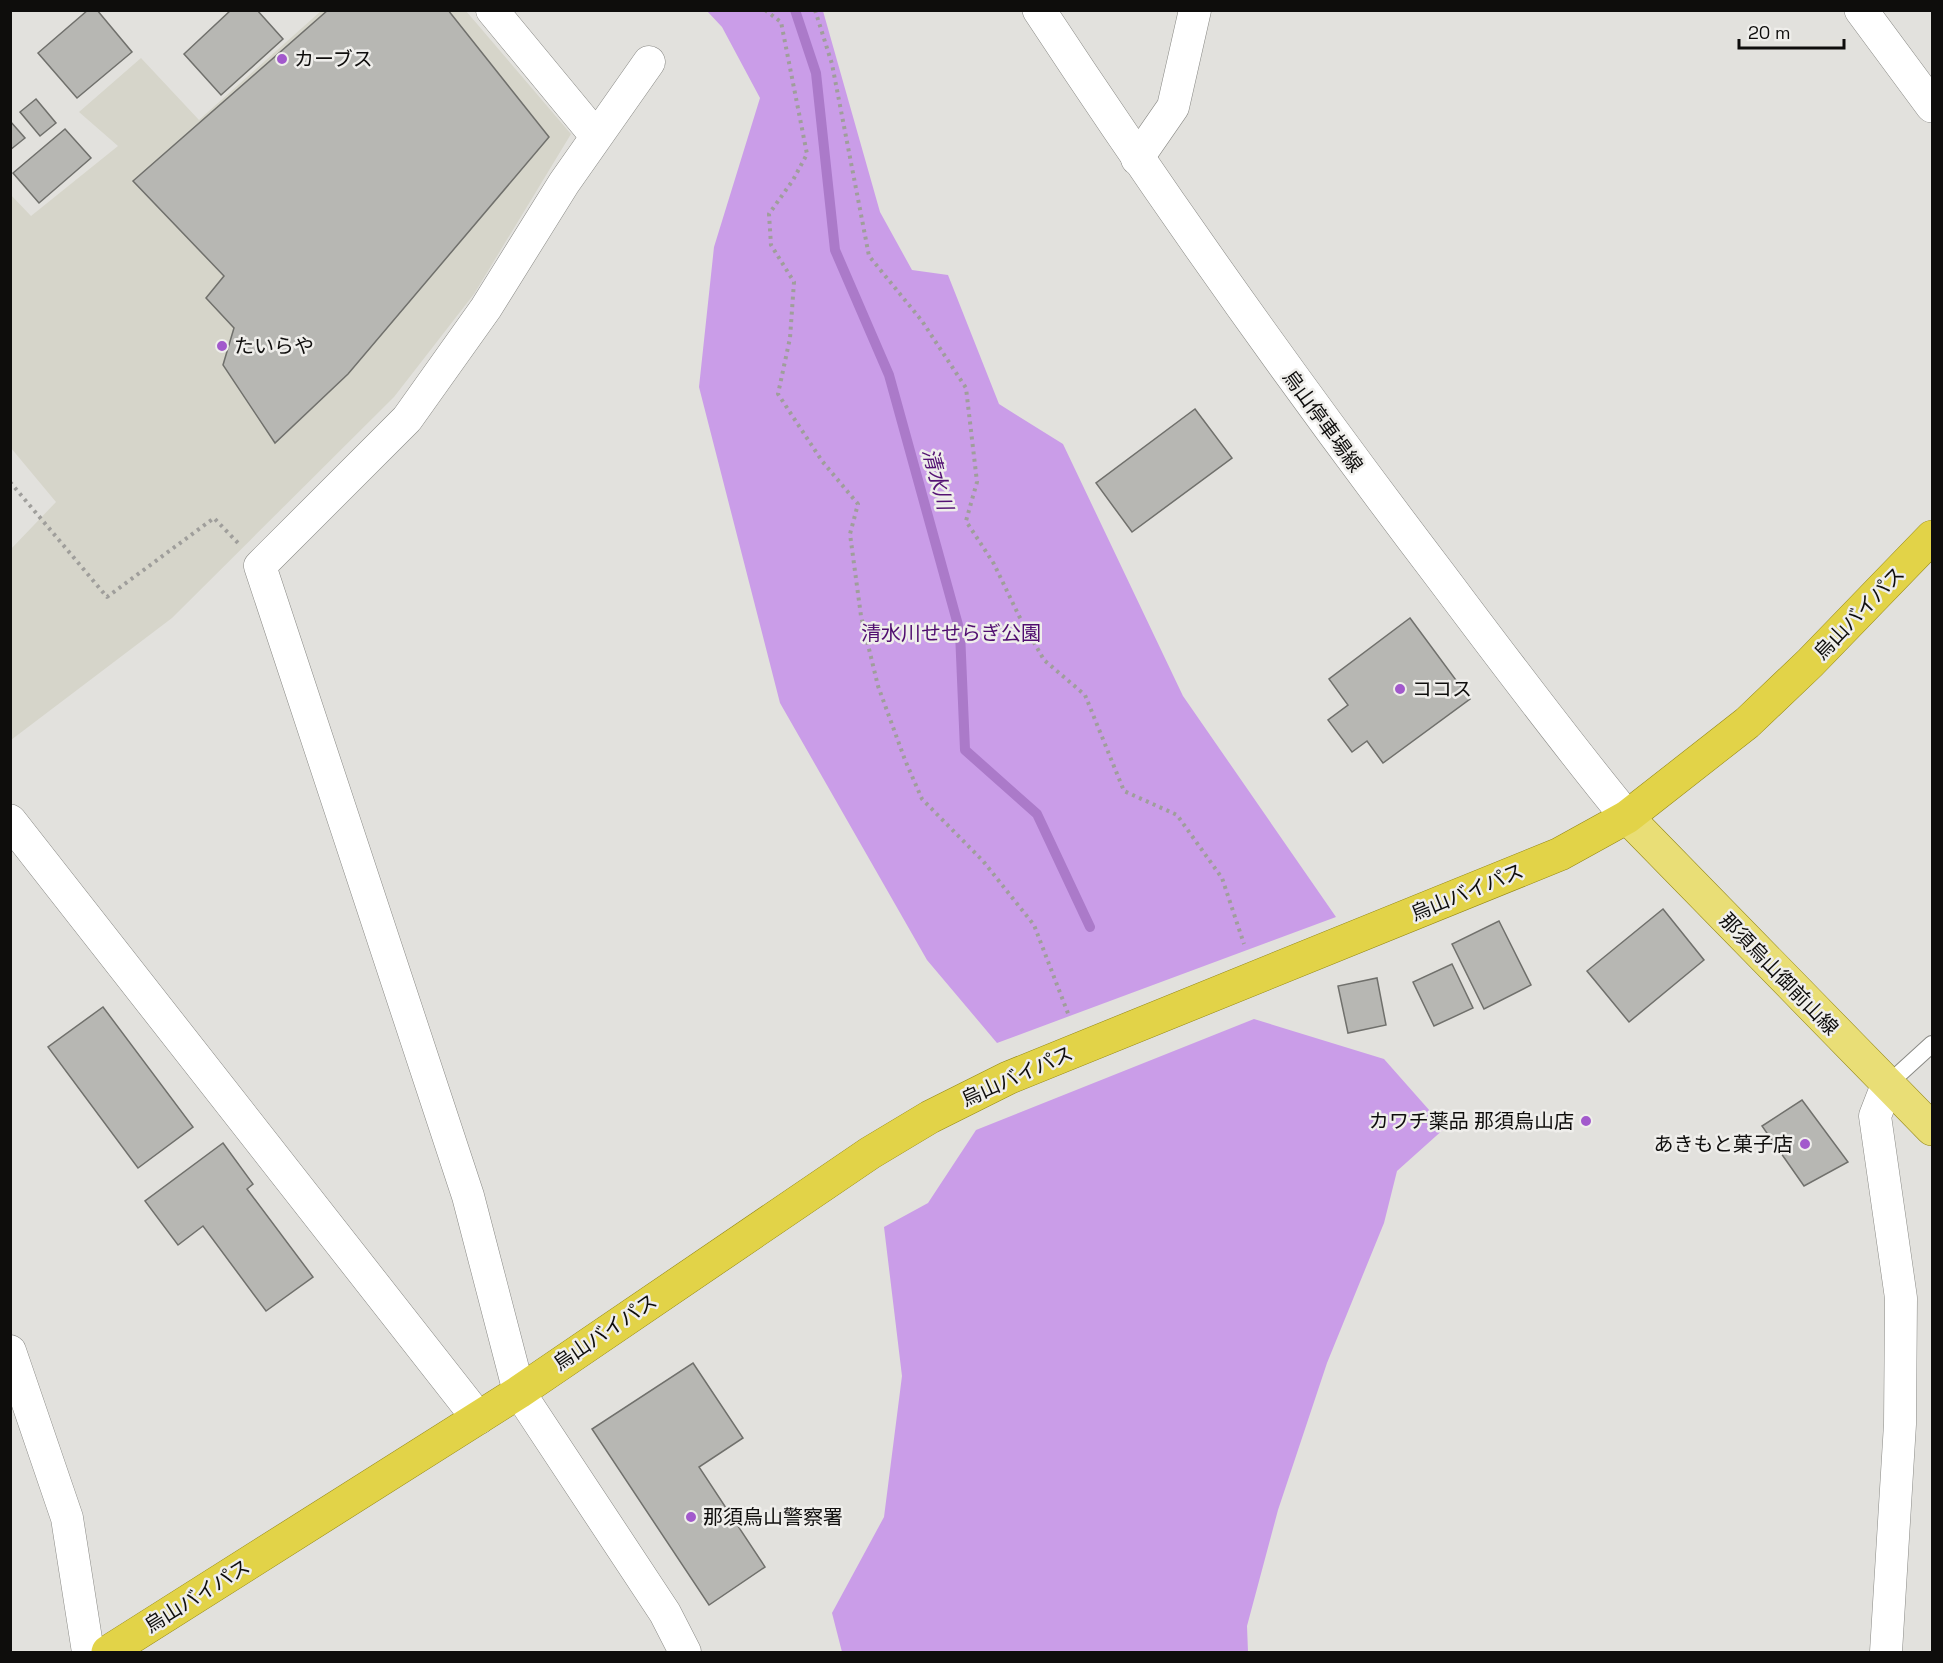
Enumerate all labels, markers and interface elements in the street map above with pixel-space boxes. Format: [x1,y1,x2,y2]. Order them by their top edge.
scale bar [1739,12,1844,50]
text: 20 m [1748,21,1791,44]
place label: カーブス [294,46,373,72]
marker: カーブス [275,52,289,66]
place label: たいらや [234,333,314,359]
marker: たいらや [215,339,229,353]
street label: 烏山停車場線 [1277,365,1369,477]
water label: 清水川 [917,445,960,515]
street label: 烏山バイパス [1808,561,1910,665]
park label: 清水川せせらぎ公園 [861,620,1041,646]
place label: ココス [1412,676,1472,702]
marker: ココス [1393,682,1407,696]
street label: 烏山バイパス [1407,858,1527,926]
street label: 那須烏山御前山線 [1714,907,1844,1041]
street label: 烏山バイパス [957,1040,1077,1112]
place label: カワチ薬品 那須烏山店 [1369,1108,1574,1134]
marker: カワチ薬品 那須烏山店 [1579,1114,1593,1128]
place label: あきもと菓子店 [1653,1131,1793,1157]
marker: あきもと菓子店 [1798,1137,1812,1151]
street label: 烏山バイパス [548,1288,662,1376]
place label: 那須烏山警察署 [703,1504,843,1530]
marker: 那須烏山警察署 [684,1510,698,1524]
street label: 烏山バイパス [139,1553,255,1639]

